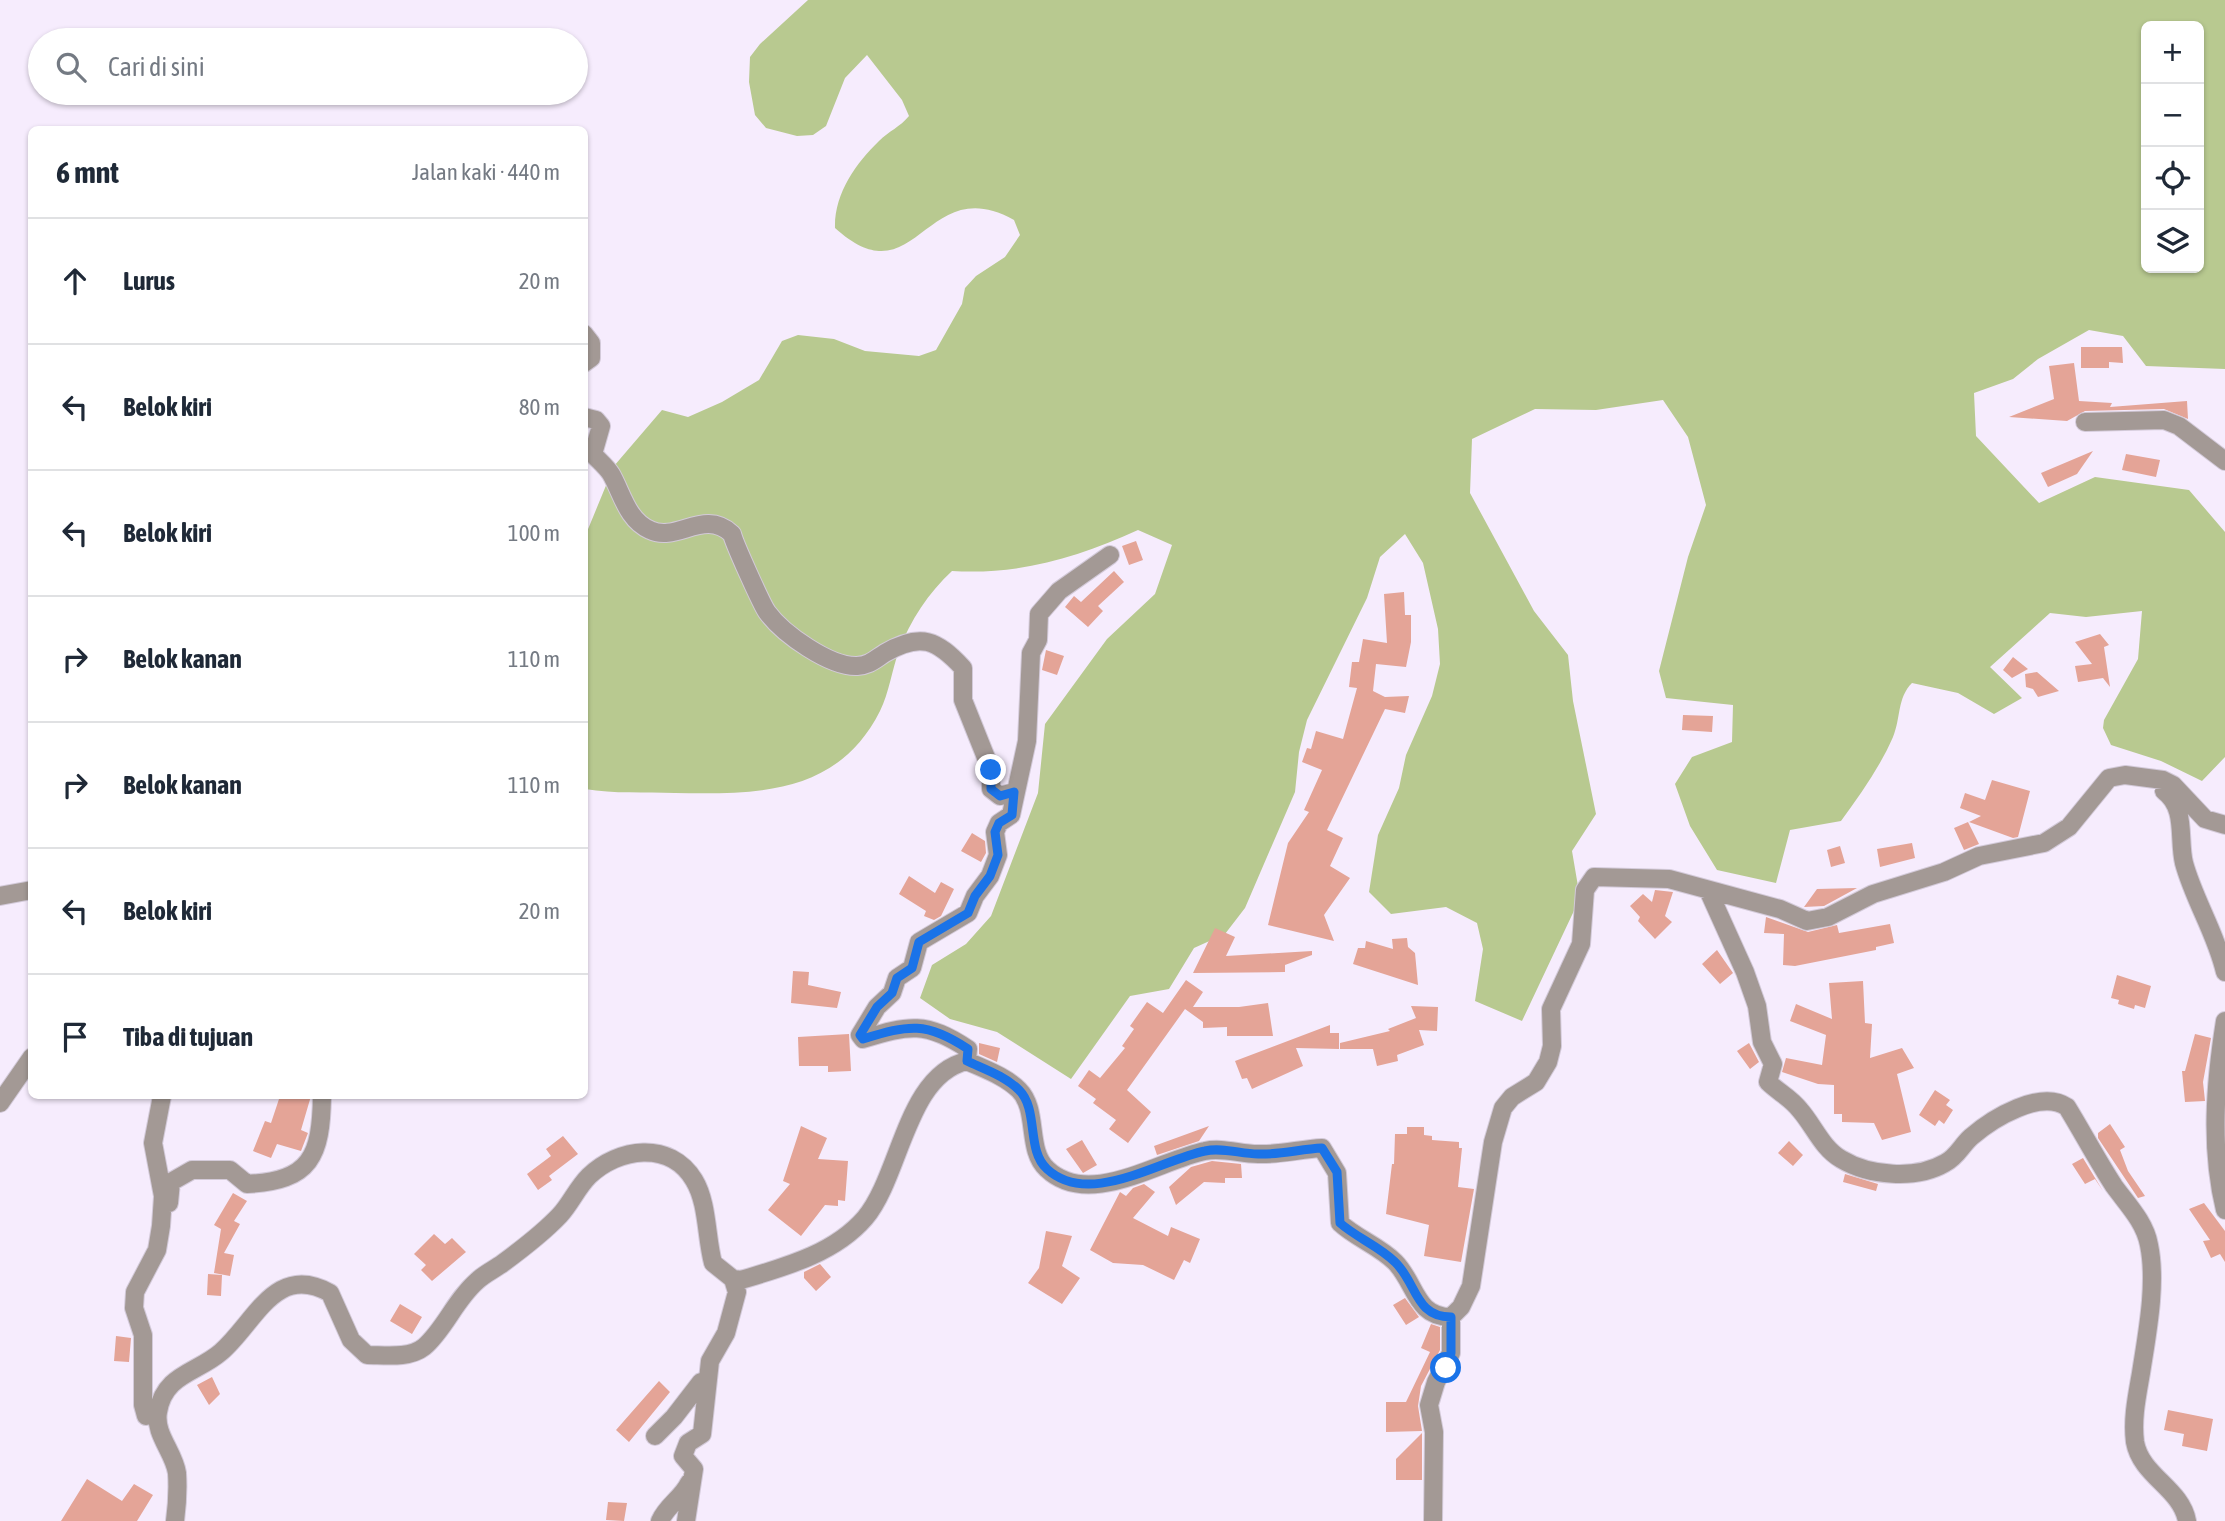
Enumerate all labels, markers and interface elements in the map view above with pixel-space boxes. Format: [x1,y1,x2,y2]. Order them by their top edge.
map controls [2141,21,2204,273]
button: + [2141,21,2204,84]
search box [28,28,588,105]
icon: search [52,48,90,86]
text: Cari di sini [108,52,205,82]
button: − [2141,84,2204,147]
button: locate [2141,147,2204,210]
text: 6 mnt [56,155,119,189]
text: Jalan kaki · 440 m [412,159,560,185]
button: layers [2141,210,2204,273]
icon: ahead [56,262,94,300]
text: Lurus [123,266,175,296]
text: 20 m [519,268,560,294]
icon: left [56,388,94,426]
text: Belok kiri [123,392,212,422]
text: 80 m [519,394,560,420]
icon: left [56,514,94,552]
text: Belok kiri [123,518,212,548]
text: 100 m [508,520,560,546]
icon: right [56,640,94,678]
text: Belok kanan [123,644,242,674]
text: 110 m [508,646,560,672]
route end [975,754,1006,785]
icon: right [56,766,94,804]
text: Belok kanan [123,770,242,800]
text: 110 m [508,772,560,798]
icon: left [56,892,94,930]
text: Belok kiri [123,896,212,926]
text: 20 m [519,898,560,924]
icon: arrive [56,1018,94,1056]
text: Tiba di tujuan [123,1022,253,1052]
route start [1430,1352,1461,1383]

